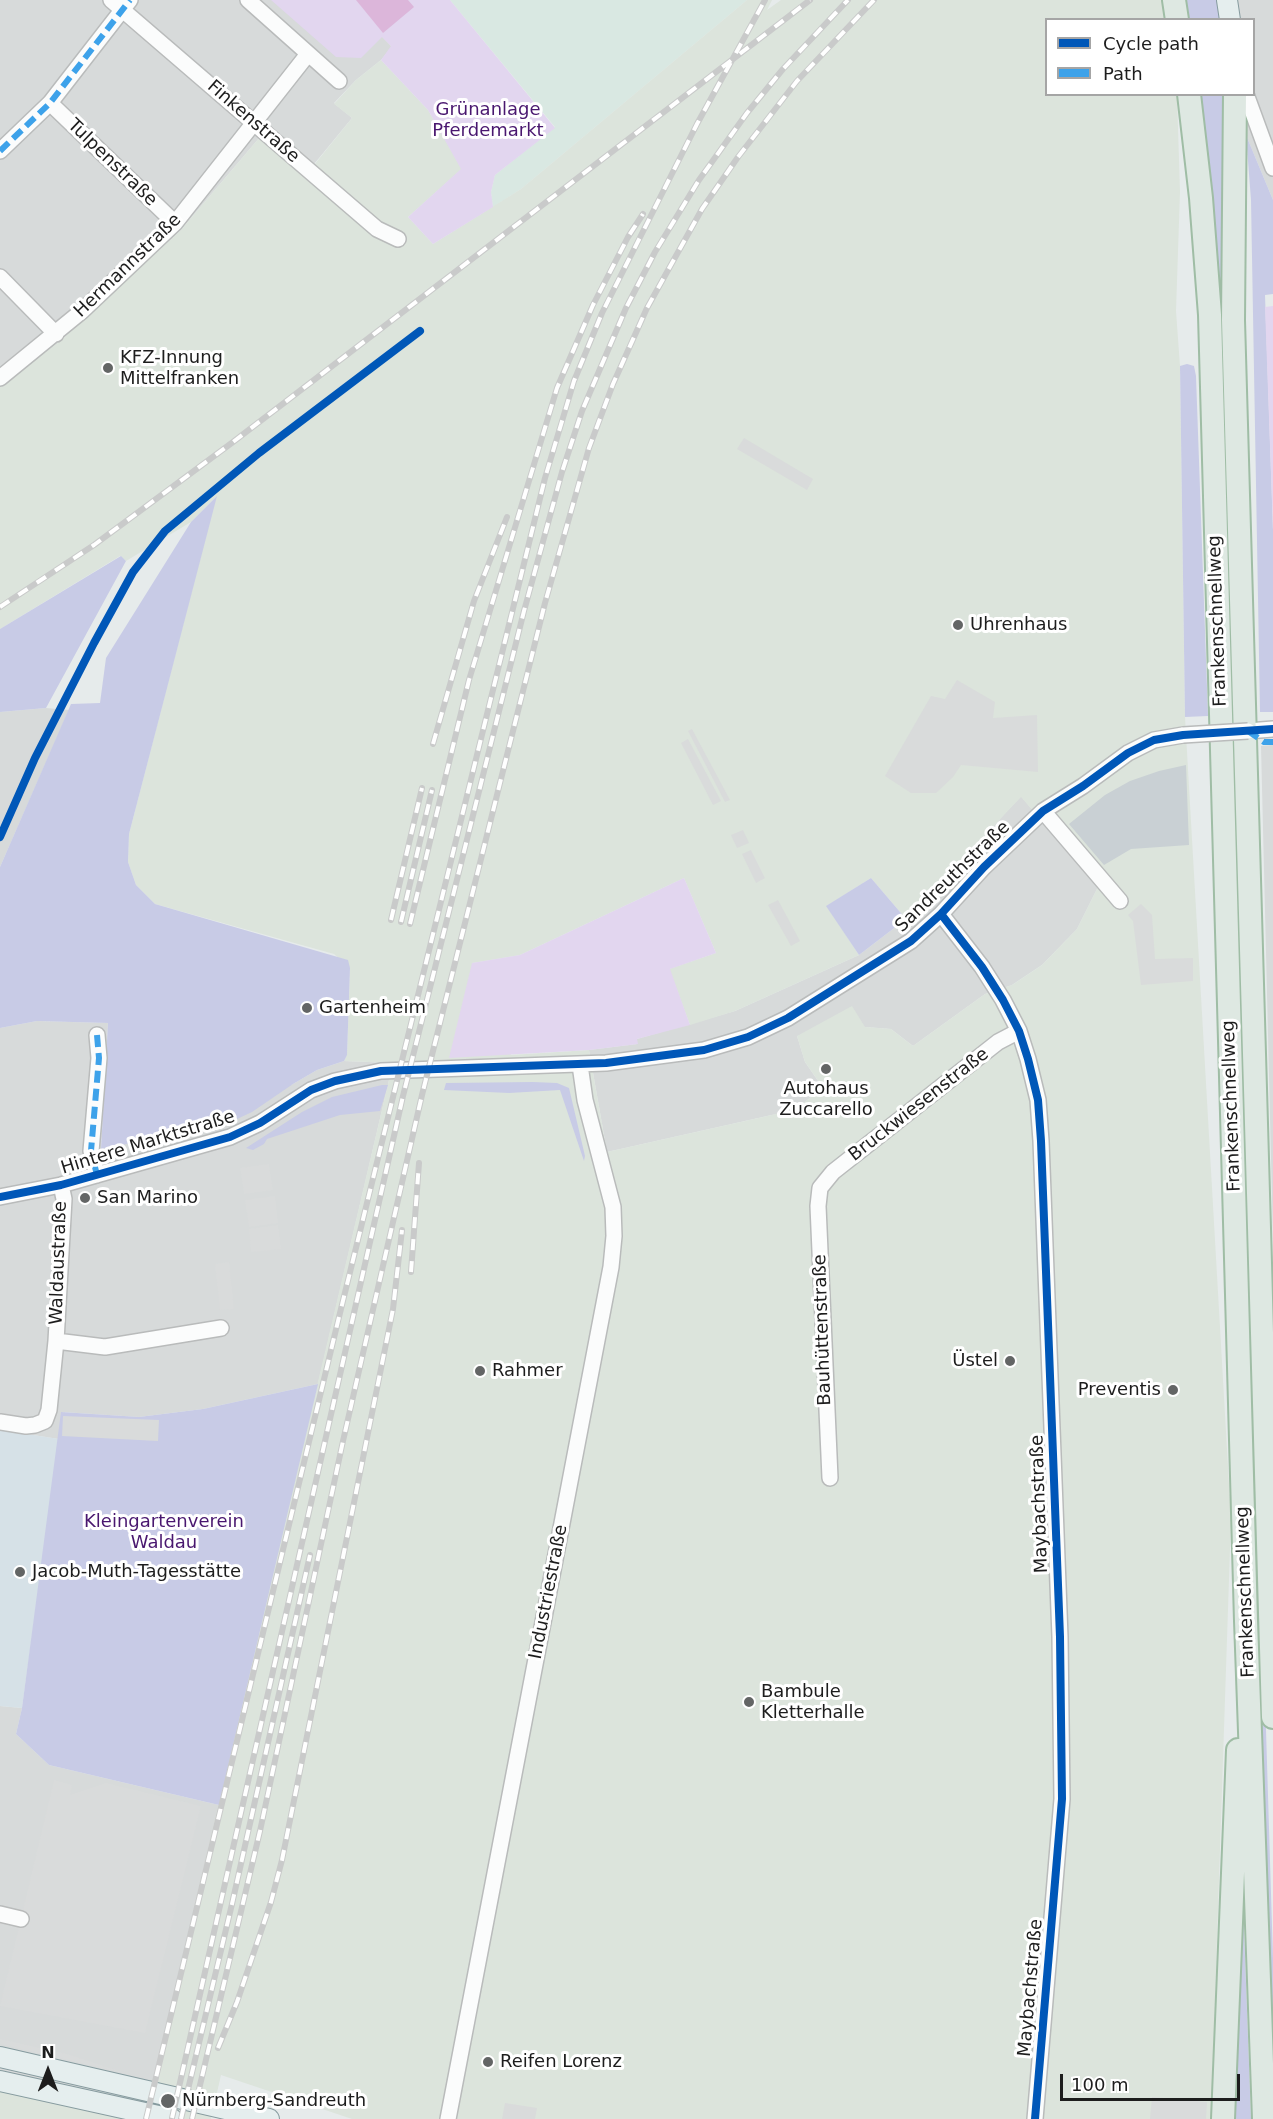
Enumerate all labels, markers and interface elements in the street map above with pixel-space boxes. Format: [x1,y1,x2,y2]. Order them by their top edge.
legend [1045,18,1255,96]
text: Cycle path [1103,33,1199,54]
text: Path [1103,63,1143,84]
street label: Finkenstraße [203,76,303,168]
park label: Grünanlage Pferdemarkt [432,99,544,142]
street label: Tulpenstraße [63,115,161,211]
street label: Hermannstraße [70,209,186,323]
place label: KFZ-Innung Mittelfranken [120,347,239,389]
marker: KFZ-Innung Mittelfranken [101,361,115,375]
street label: Frankenschnellweg [1204,535,1232,707]
place label: Uhrenhaus [970,614,1067,636]
marker: Uhrenhaus [951,618,965,632]
street label: Sandreuthstraße [891,817,1015,937]
place label: Gartenheim [319,997,426,1019]
marker: Gartenheim [300,1001,314,1015]
street label: Frankenschnellweg [1218,1020,1246,1192]
street label: Bruckwiesenstraße [845,1044,993,1166]
marker: Autohaus Zuccarello [819,1062,833,1076]
place label: Autohaus Zuccarello [779,1078,873,1120]
street label: Hintere Marktstraße [58,1106,238,1180]
place label: San Marino [97,1187,198,1209]
marker: San Marino [78,1191,92,1205]
street label: Waldaustraße [46,1201,72,1325]
street label: Bauhüttenstraße [810,1254,836,1406]
place label: Üstel [952,1350,998,1372]
marker: Üstel [1003,1354,1017,1368]
place label: Rahmer [492,1360,563,1382]
marker: Rahmer [473,1364,487,1378]
place label: Preventis [1078,1379,1161,1401]
marker: Preventis [1166,1383,1180,1397]
street label: Maybachstraße [1027,1435,1053,1573]
street label: Frankenschnellweg [1232,1506,1260,1678]
park label: Kleingartenverein Waldau [84,1511,244,1553]
street label: Industriestraße [525,1523,573,1661]
place label: Jacob-Muth-Tagesstätte [32,1561,241,1583]
marker: Jacob-Muth-Tagesstätte [13,1565,27,1579]
place label: Bambule Kletterhalle [761,1681,865,1724]
marker: Bambule Kletterhalle [742,1695,756,1709]
street label: Maybachstraße [1014,1918,1048,2058]
north arrow [18,2041,78,2101]
text: N [41,2043,55,2062]
place label: Reifen Lorenz [500,2051,622,2073]
marker: Reifen Lorenz [481,2055,495,2069]
scale bar [1063,2062,1243,2100]
text: 100 m [1071,2074,1129,2095]
place label: Nürnberg-Sandreuth [182,2090,366,2112]
marker: Nürnberg-Sandreuth [159,2092,177,2110]

